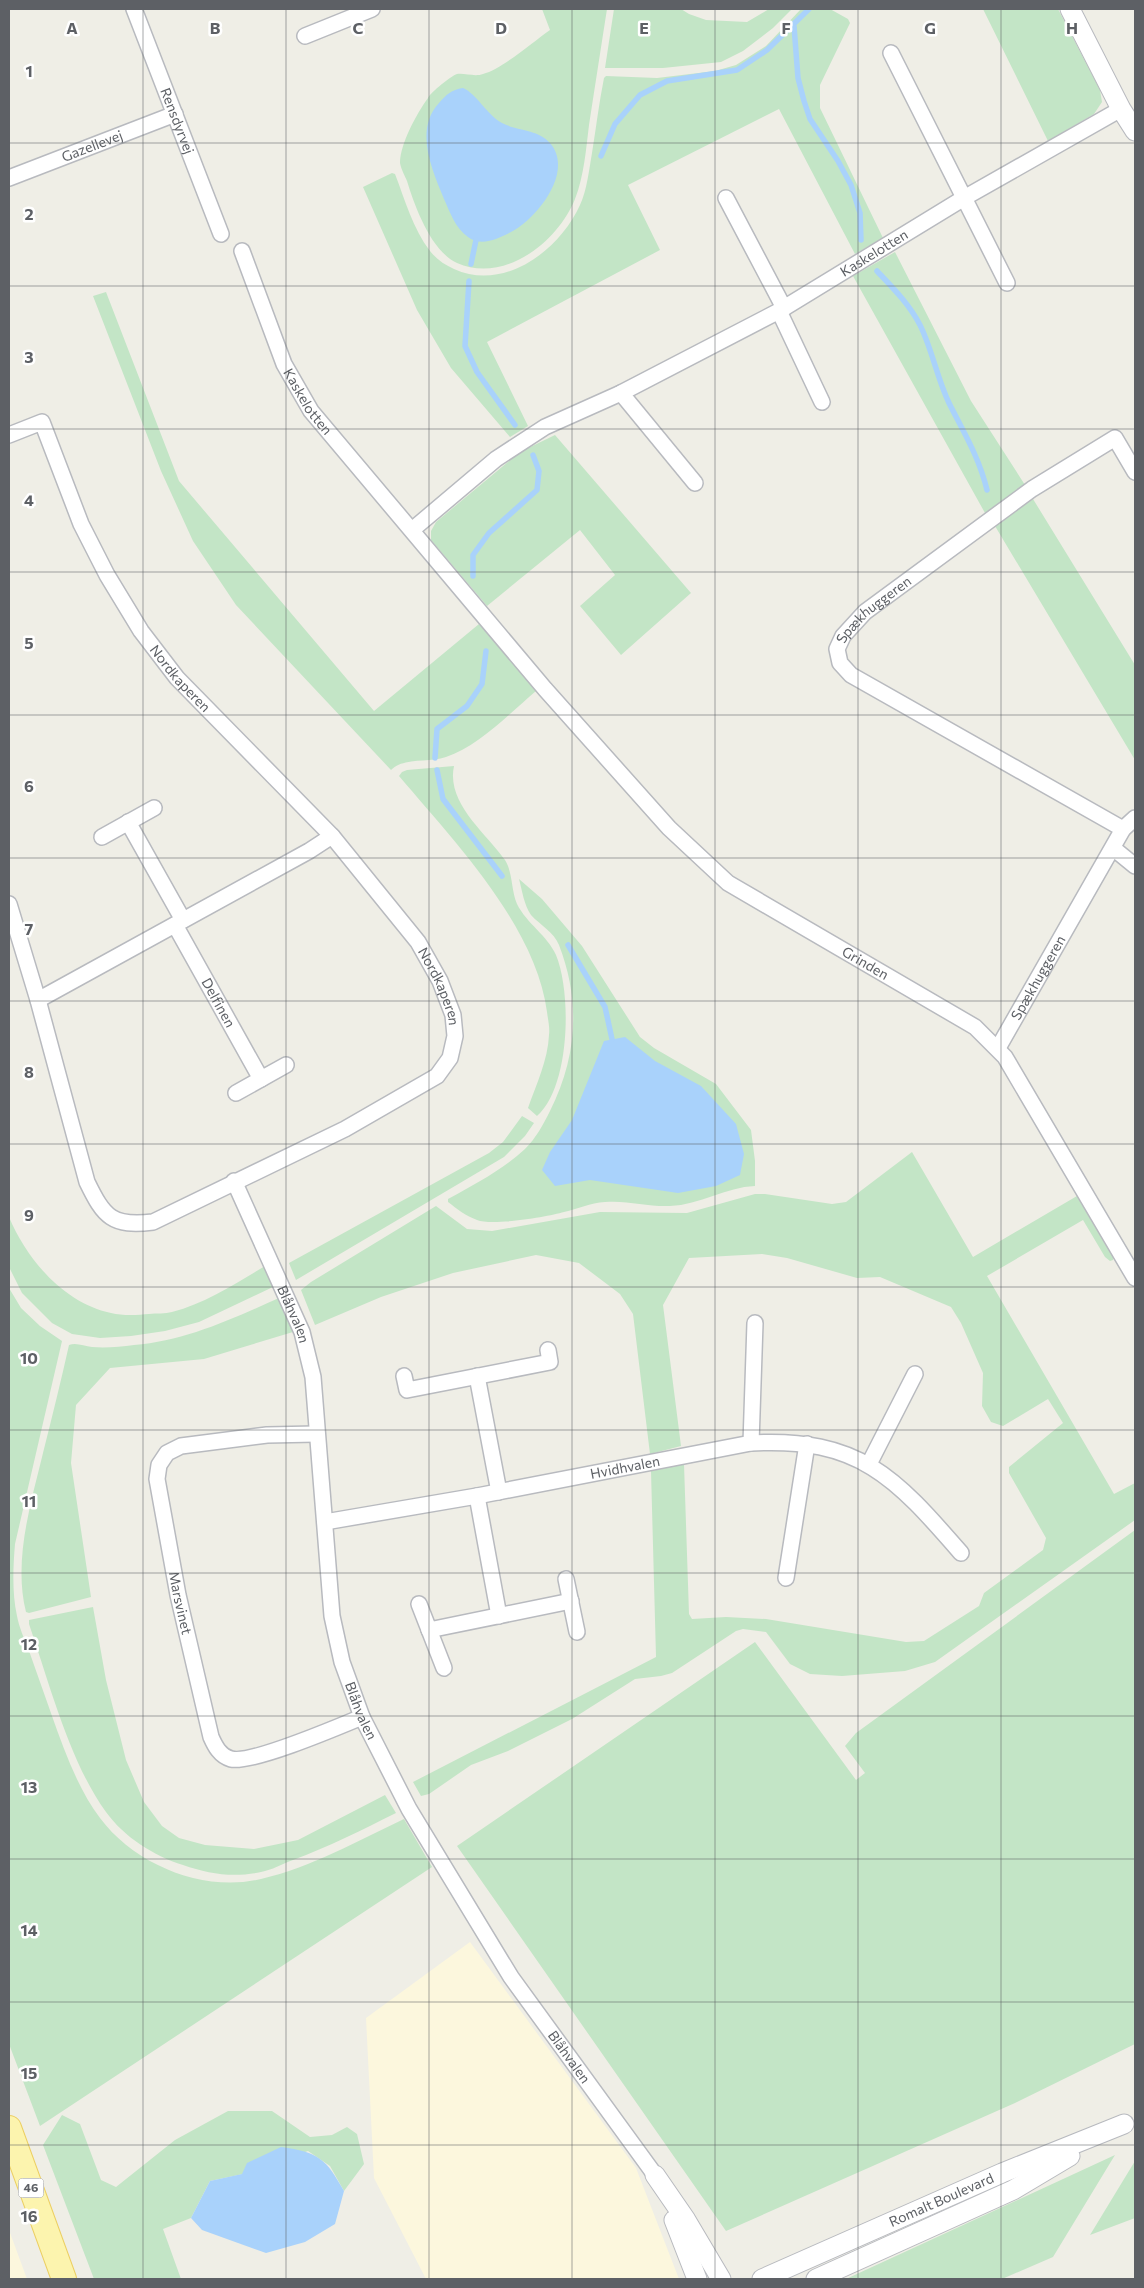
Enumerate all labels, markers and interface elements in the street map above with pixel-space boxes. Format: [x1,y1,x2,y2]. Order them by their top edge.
text: A [66,18,78,37]
text: B [210,18,221,37]
text: C [353,18,364,37]
text: D [495,18,507,37]
text: E [639,18,649,37]
text: F [781,18,791,37]
text: G [924,18,936,37]
text: H [1066,18,1078,37]
text: 1 [25,61,33,80]
street label: Rensdyrvej [157,85,198,156]
street label: Gazellevej [59,126,125,165]
text: 2 [24,204,34,223]
street label: Kaskelotten [837,225,911,280]
text: 3 [24,347,34,366]
street label: Kaskelotten [280,365,336,438]
text: 4 [24,490,34,509]
street label: Spækhuggeren [832,572,914,646]
text: 5 [24,633,34,652]
street label: Nordkaperen [147,641,214,715]
text: 6 [24,776,34,795]
text: 7 [25,919,34,938]
street label: Spækhuggeren [1007,932,1069,1023]
street label: Grinden [839,942,892,983]
street label: Nordkaperen [415,944,463,1026]
street label: Delfinen [198,975,239,1030]
text: 8 [24,1062,34,1081]
text: 9 [24,1205,34,1224]
street label: Blåhvalen [274,1283,313,1345]
text: 10 [20,1348,38,1367]
street label: Hvidhvalen [589,1452,661,1482]
text: 11 [22,1491,36,1510]
street label: Marsvinet [166,1570,196,1636]
text: 12 [21,1634,37,1653]
street label: Blåhvalen [342,1679,381,1742]
text: 13 [21,1777,37,1796]
text: 14 [20,1920,38,1939]
street label: Blåhvalen [545,2027,594,2086]
text: 15 [21,2063,37,2082]
street label: Romalt Boulevard [886,2169,996,2230]
road number: 46 [18,2178,44,2198]
text: 16 [20,2206,38,2225]

